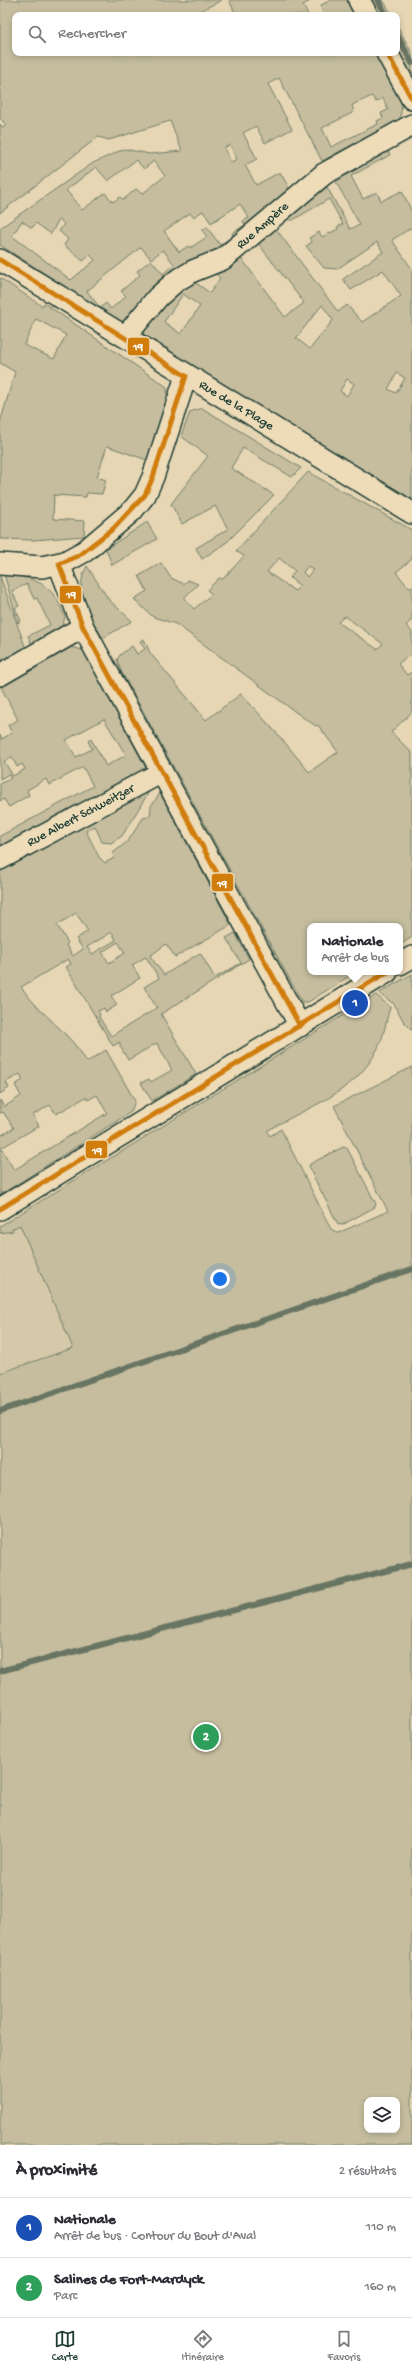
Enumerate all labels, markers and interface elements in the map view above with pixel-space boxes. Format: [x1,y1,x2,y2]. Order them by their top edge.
search box [12,12,400,56]
icon: search [26,23,48,45]
text: Rechercher [58,25,126,43]
street label: Rue Ampère [234,199,292,253]
line badge: 19 [127,337,150,356]
text: 19 [132,342,143,354]
street label: Rue de la Plage [196,378,276,434]
line badge: 19 [59,585,82,604]
text: 19 [65,590,76,602]
street label: Rue Albert Schweitzer [25,781,138,851]
line badge: 19 [211,873,234,892]
text: 19 [216,879,227,891]
popup [307,923,403,975]
text: Nationale [321,933,383,951]
text: Arrêt de bus [321,951,389,966]
pin: 1 [342,988,368,1018]
line badge: 19 [85,1140,108,1159]
text: 19 [91,1146,102,1158]
your location [210,1269,230,1289]
pin: 2 [193,1722,219,1752]
map controls [364,2097,400,2133]
button: layers [364,2097,400,2133]
text: À proximité [16,2161,97,2181]
text: 2 résultats [339,2164,396,2179]
text: Nationale [54,2211,116,2229]
text: 1 [26,2220,32,2235]
text: 110 m [366,2220,396,2235]
text: Arrêt de bus · Contour du Bout d'Aval [54,2229,256,2244]
text: Salines de Fort-Mardyck [54,2271,203,2289]
text: 2 [26,2280,32,2295]
text: 160 m [364,2280,396,2295]
text: Parc [54,2289,77,2304]
tab: Carte [52,2328,78,2364]
tab: Itinéraire [182,2328,224,2364]
tab: Favoris [328,2328,360,2364]

